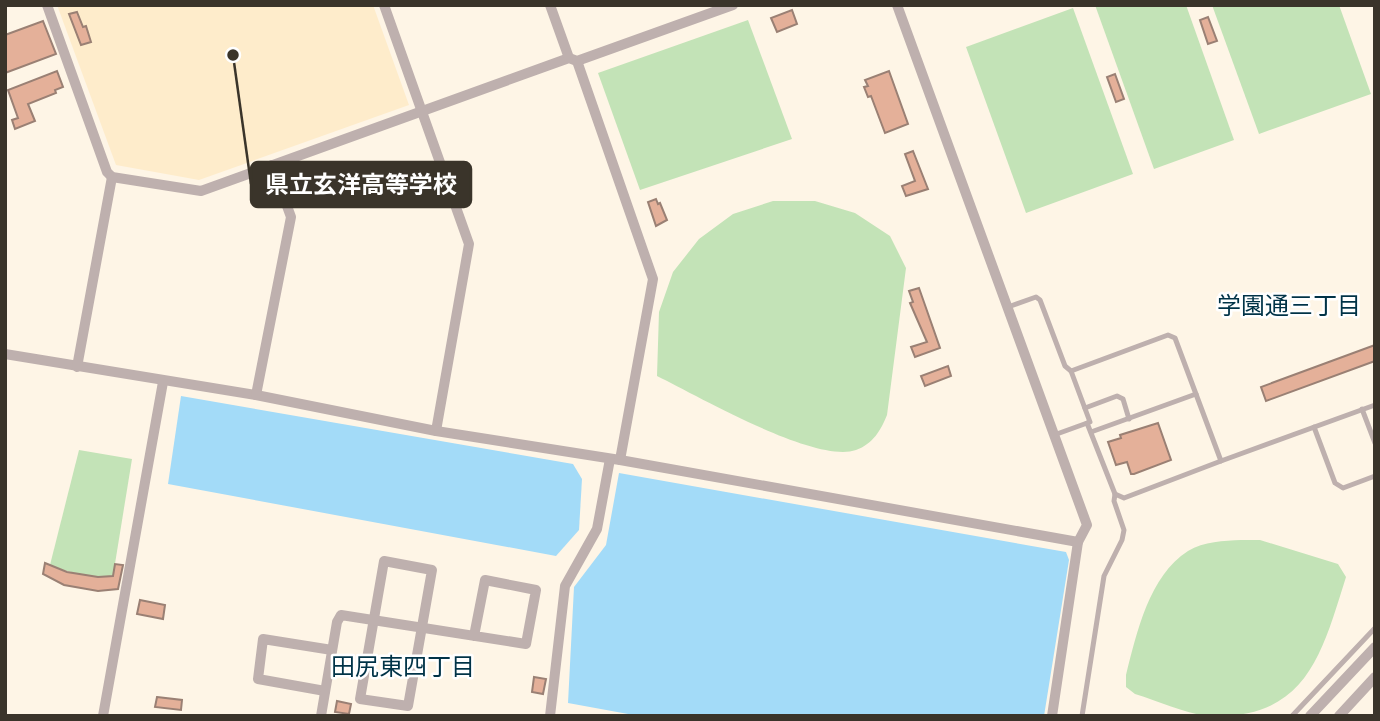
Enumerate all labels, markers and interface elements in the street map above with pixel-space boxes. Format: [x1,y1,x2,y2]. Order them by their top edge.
callout: 県立玄洋高等学校 [251,162,471,207]
text: 県立玄洋高等学校 [265,172,457,202]
district label: 学園通三丁目 [1217,293,1361,323]
district label: 田尻東四丁目 [331,654,475,684]

